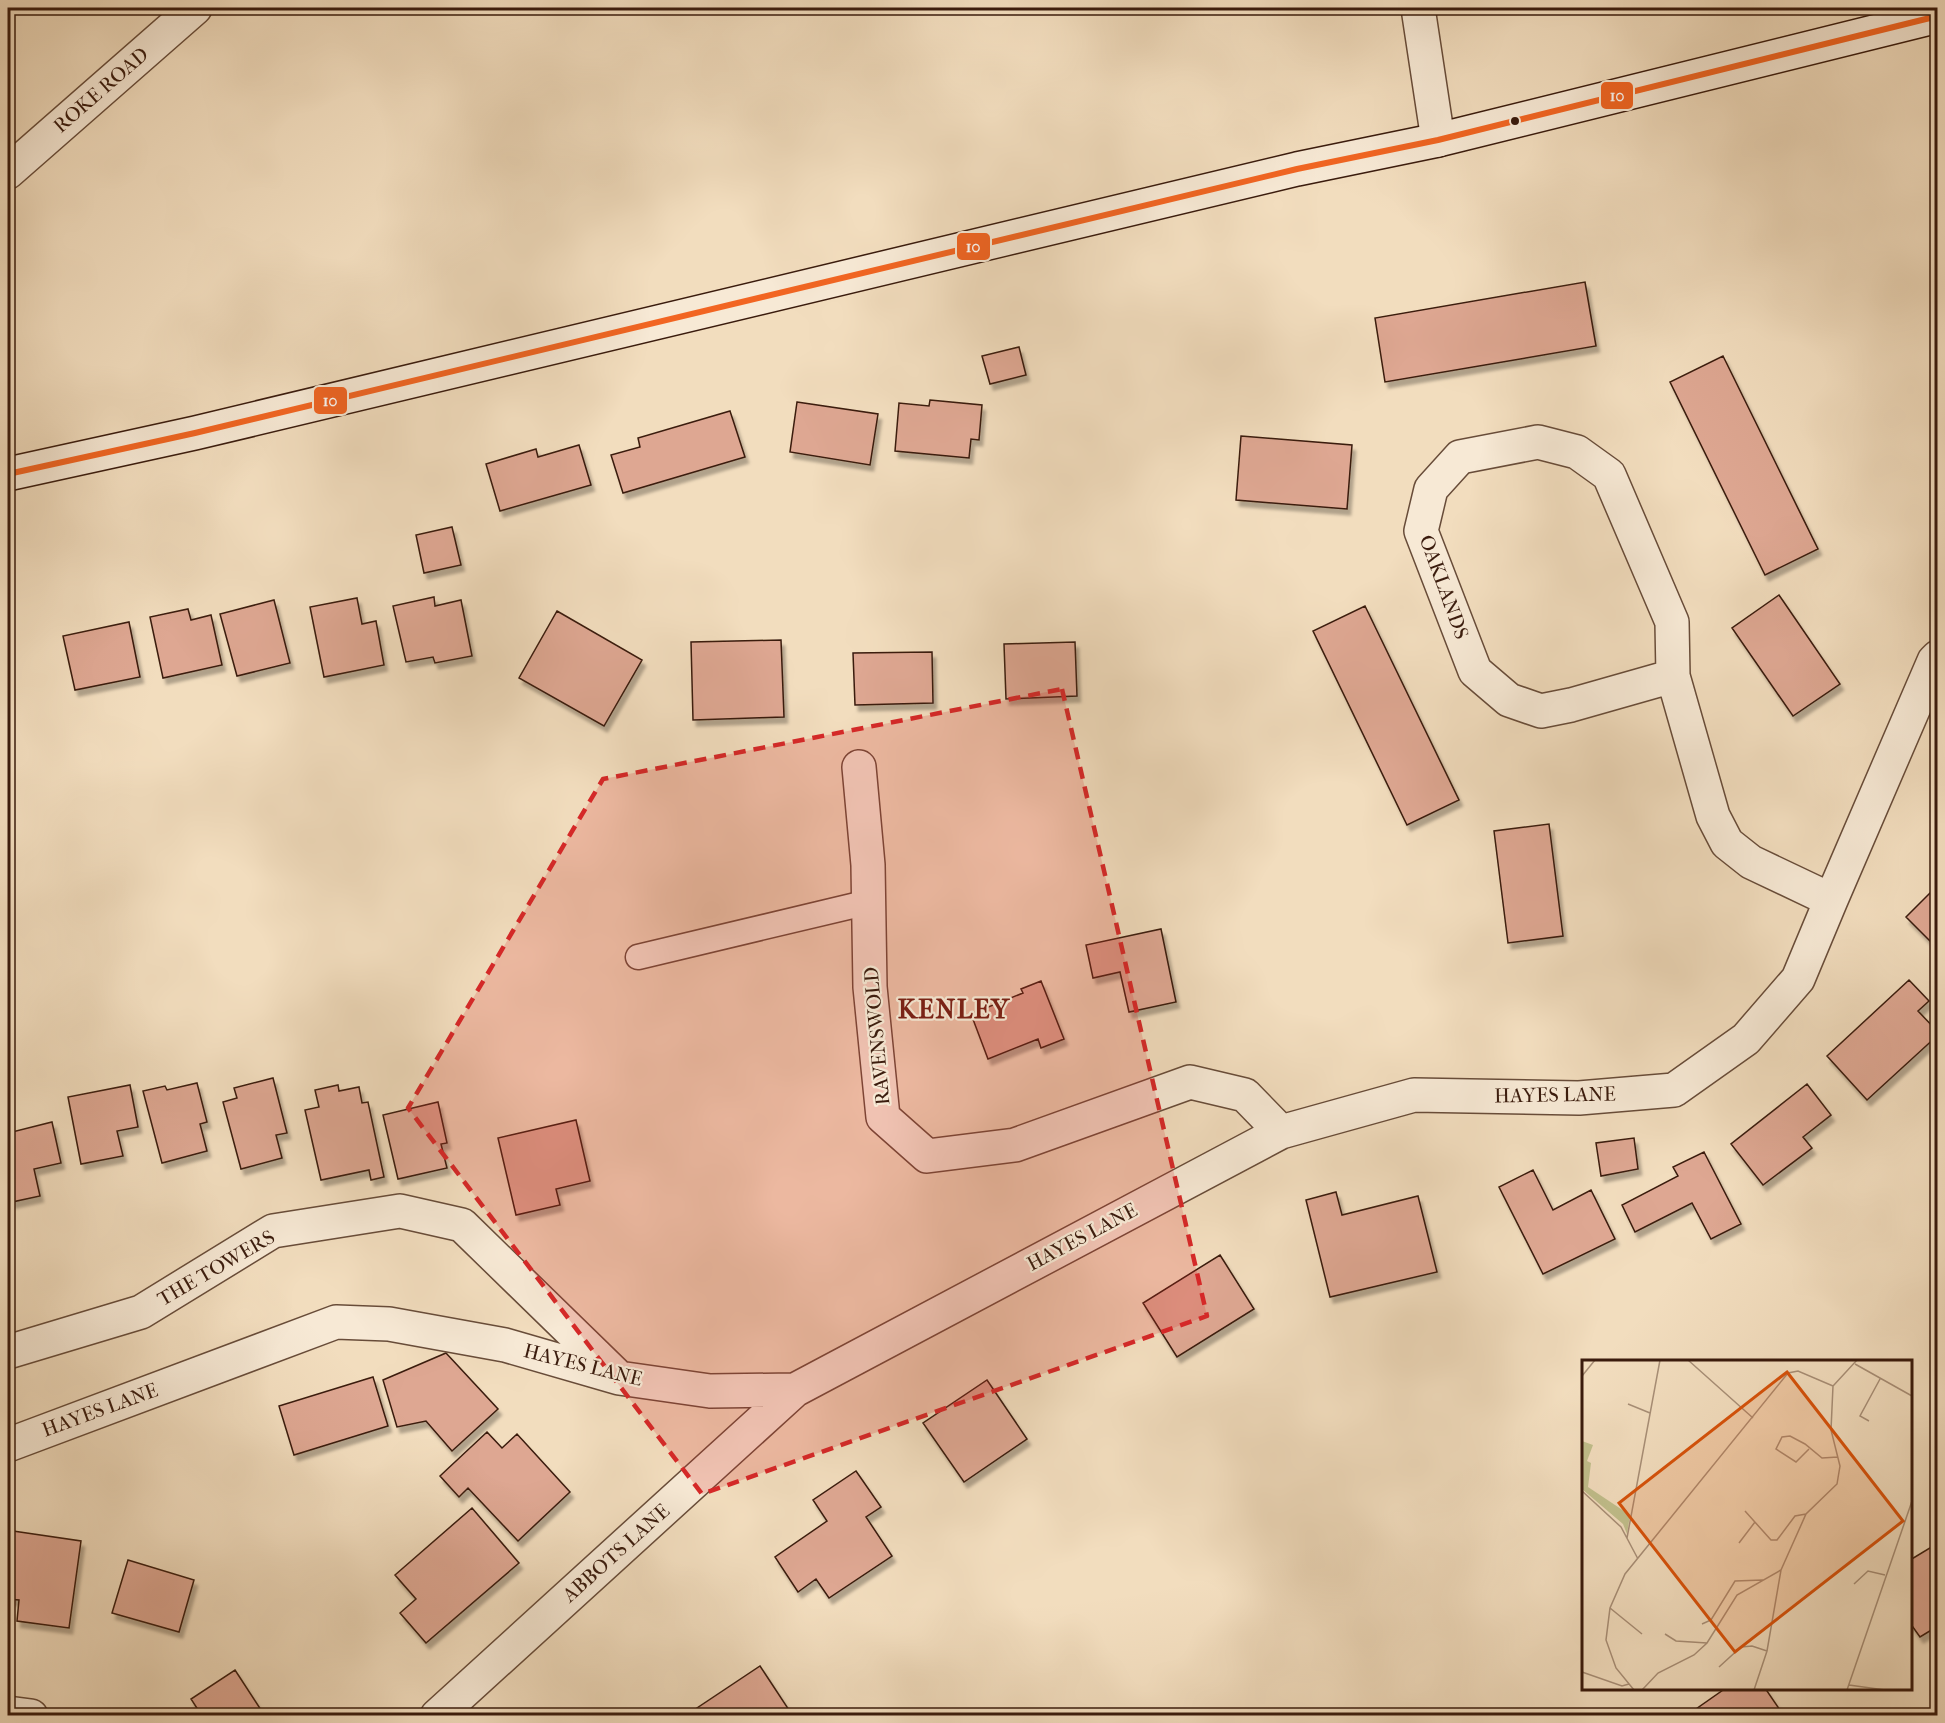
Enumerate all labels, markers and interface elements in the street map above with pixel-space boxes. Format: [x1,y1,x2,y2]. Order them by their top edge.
street label: ROKE ROAD [49,43,153,137]
line badge: 10 [1600,81,1634,110]
text: 10 [1610,86,1624,105]
unlabelled marker [1509,115,1521,127]
line badge: 10 [956,232,991,261]
text: 10 [966,237,980,256]
line badge: 10 [313,386,348,415]
text: 10 [323,391,337,410]
street label: OAKLANDS [1415,532,1473,642]
street label: RAVENSWOLD [859,966,895,1106]
district label: KENLEY [898,994,1010,1025]
street label: HAYES LANE [1494,1082,1616,1108]
street label: HAYES LANE [1023,1198,1141,1276]
street label: THE TOWERS [153,1225,279,1311]
street label: HAYES LANE [521,1339,645,1391]
inset map [1582,1360,1912,1690]
street label: HAYES LANE [39,1378,161,1442]
street label: ABBOTS LANE [557,1499,674,1608]

